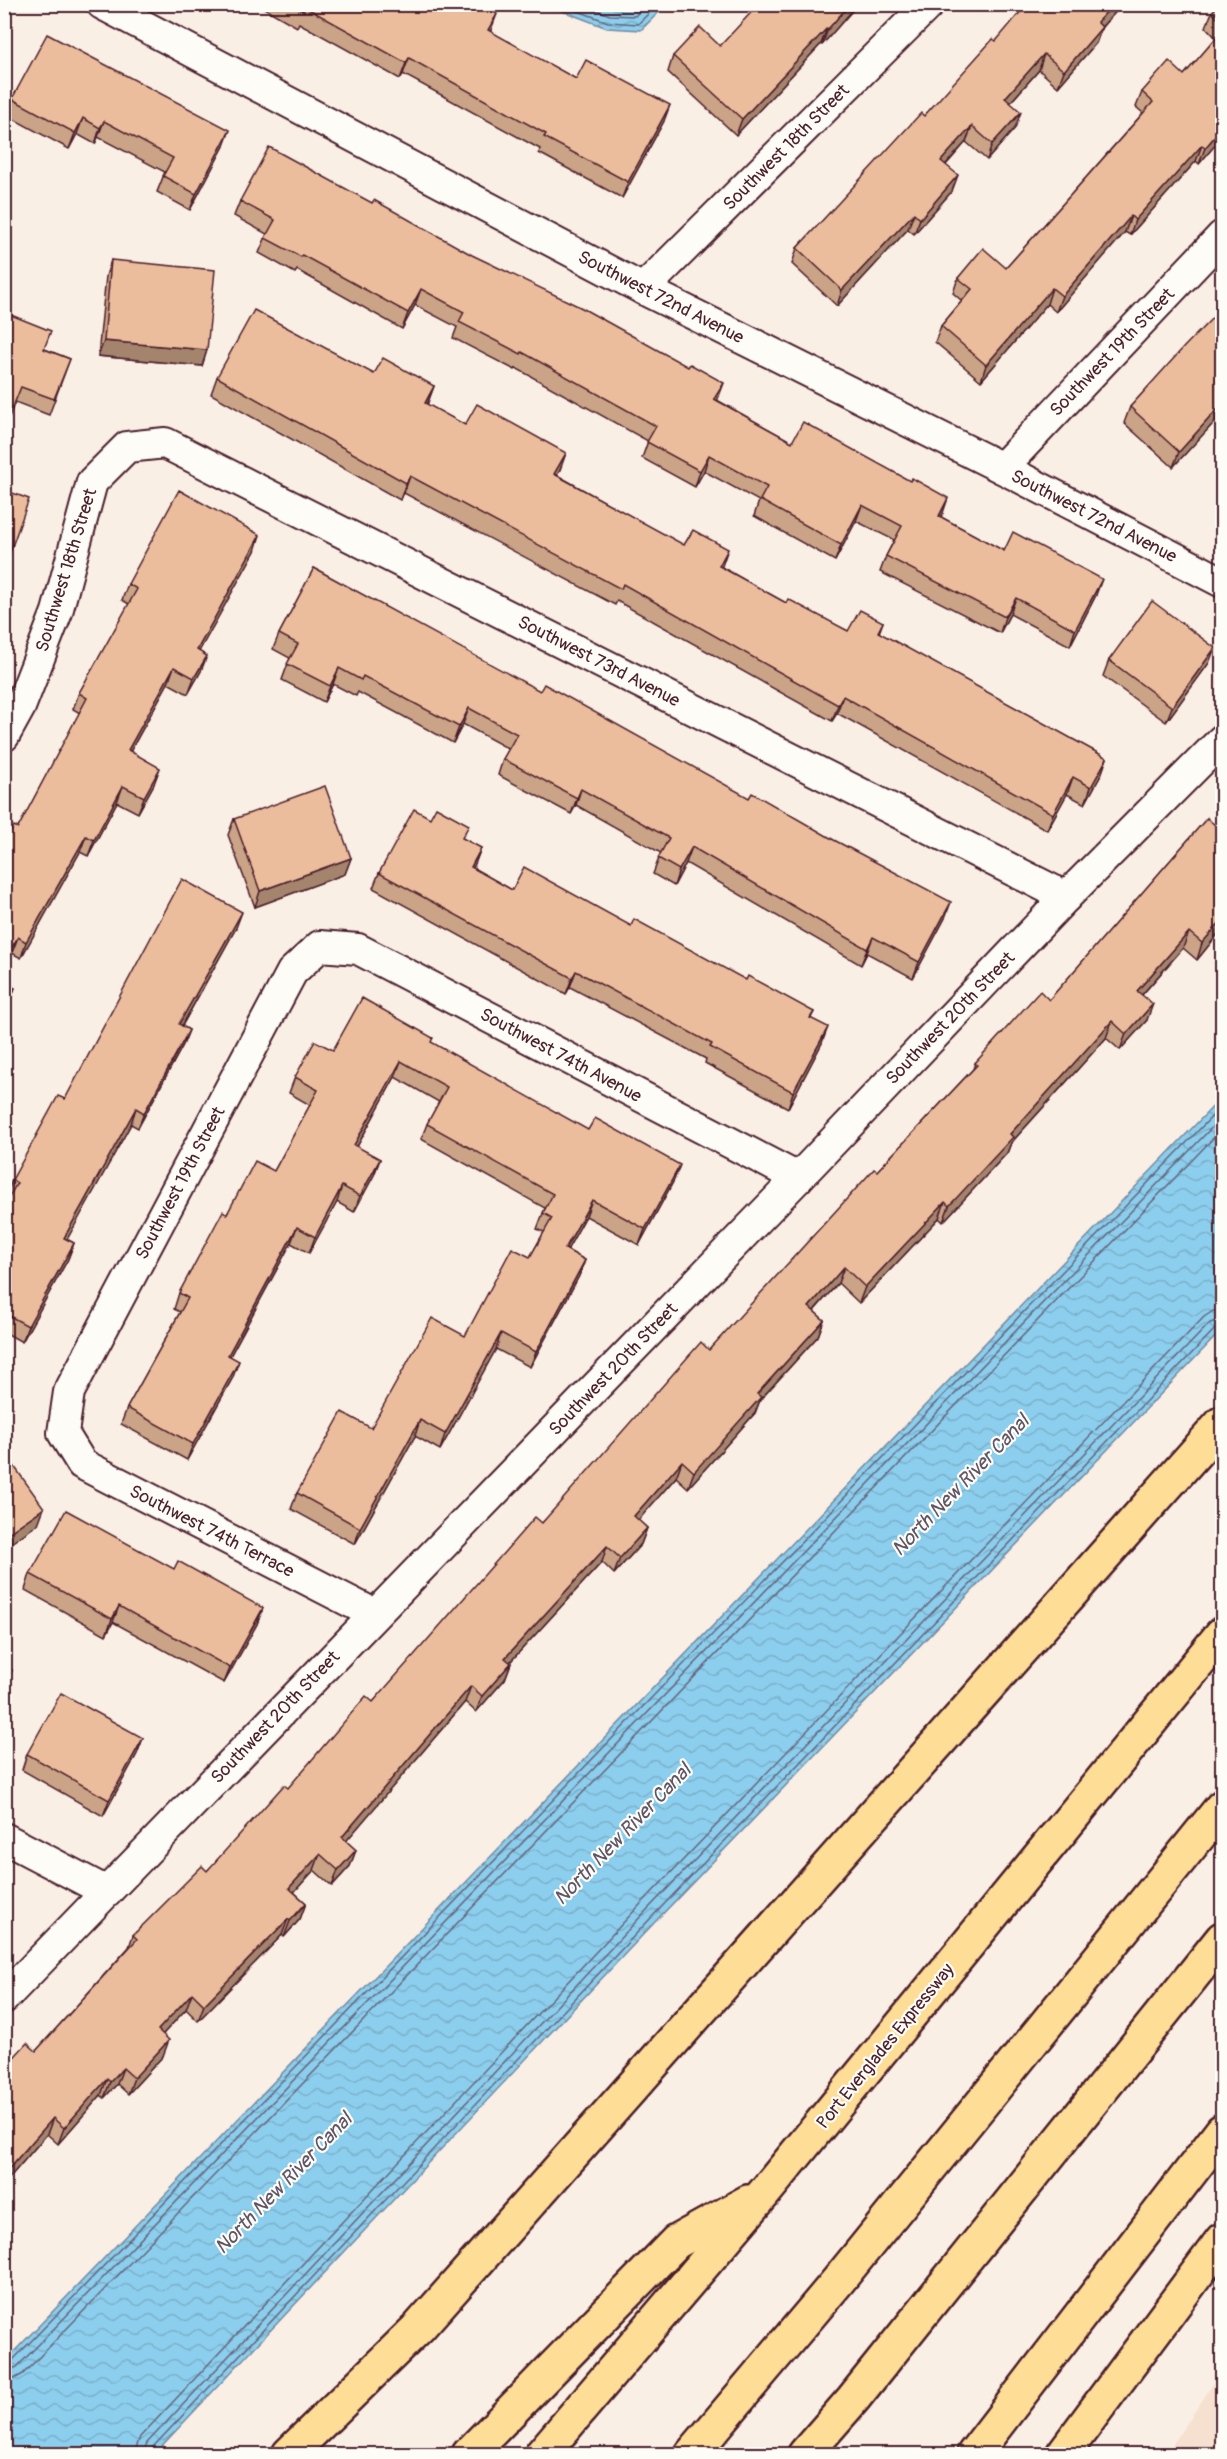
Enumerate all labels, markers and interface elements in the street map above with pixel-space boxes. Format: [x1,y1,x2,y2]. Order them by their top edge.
street label: Southwest 18th Street [718,79,855,215]
street label: Southwest 72nd Avenue [574,246,748,349]
street label: Southwest 19th Street [1045,283,1180,421]
street label: Southwest 72nd Avenue [1007,465,1181,568]
street label: Southwest 18th Street [31,485,102,655]
street label: Southwest 73rd Avenue [514,611,684,712]
street label: Southwest 20th Street [881,947,1020,1090]
street label: Southwest 74th Avenue [476,1003,646,1108]
street label: Southwest 19th Street [130,1102,231,1264]
street label: Southwest 20th Street [544,1298,683,1441]
water label: North New River Canal [886,1408,1036,1561]
street label: Southwest 74th Terrace [126,1480,298,1583]
street label: Southwest 20th Street [206,1646,345,1789]
water label: North New River Canal [548,1757,698,1910]
street label: Port Everglades Expressway [811,1959,960,2134]
water label: North New River Canal [209,2106,359,2259]

